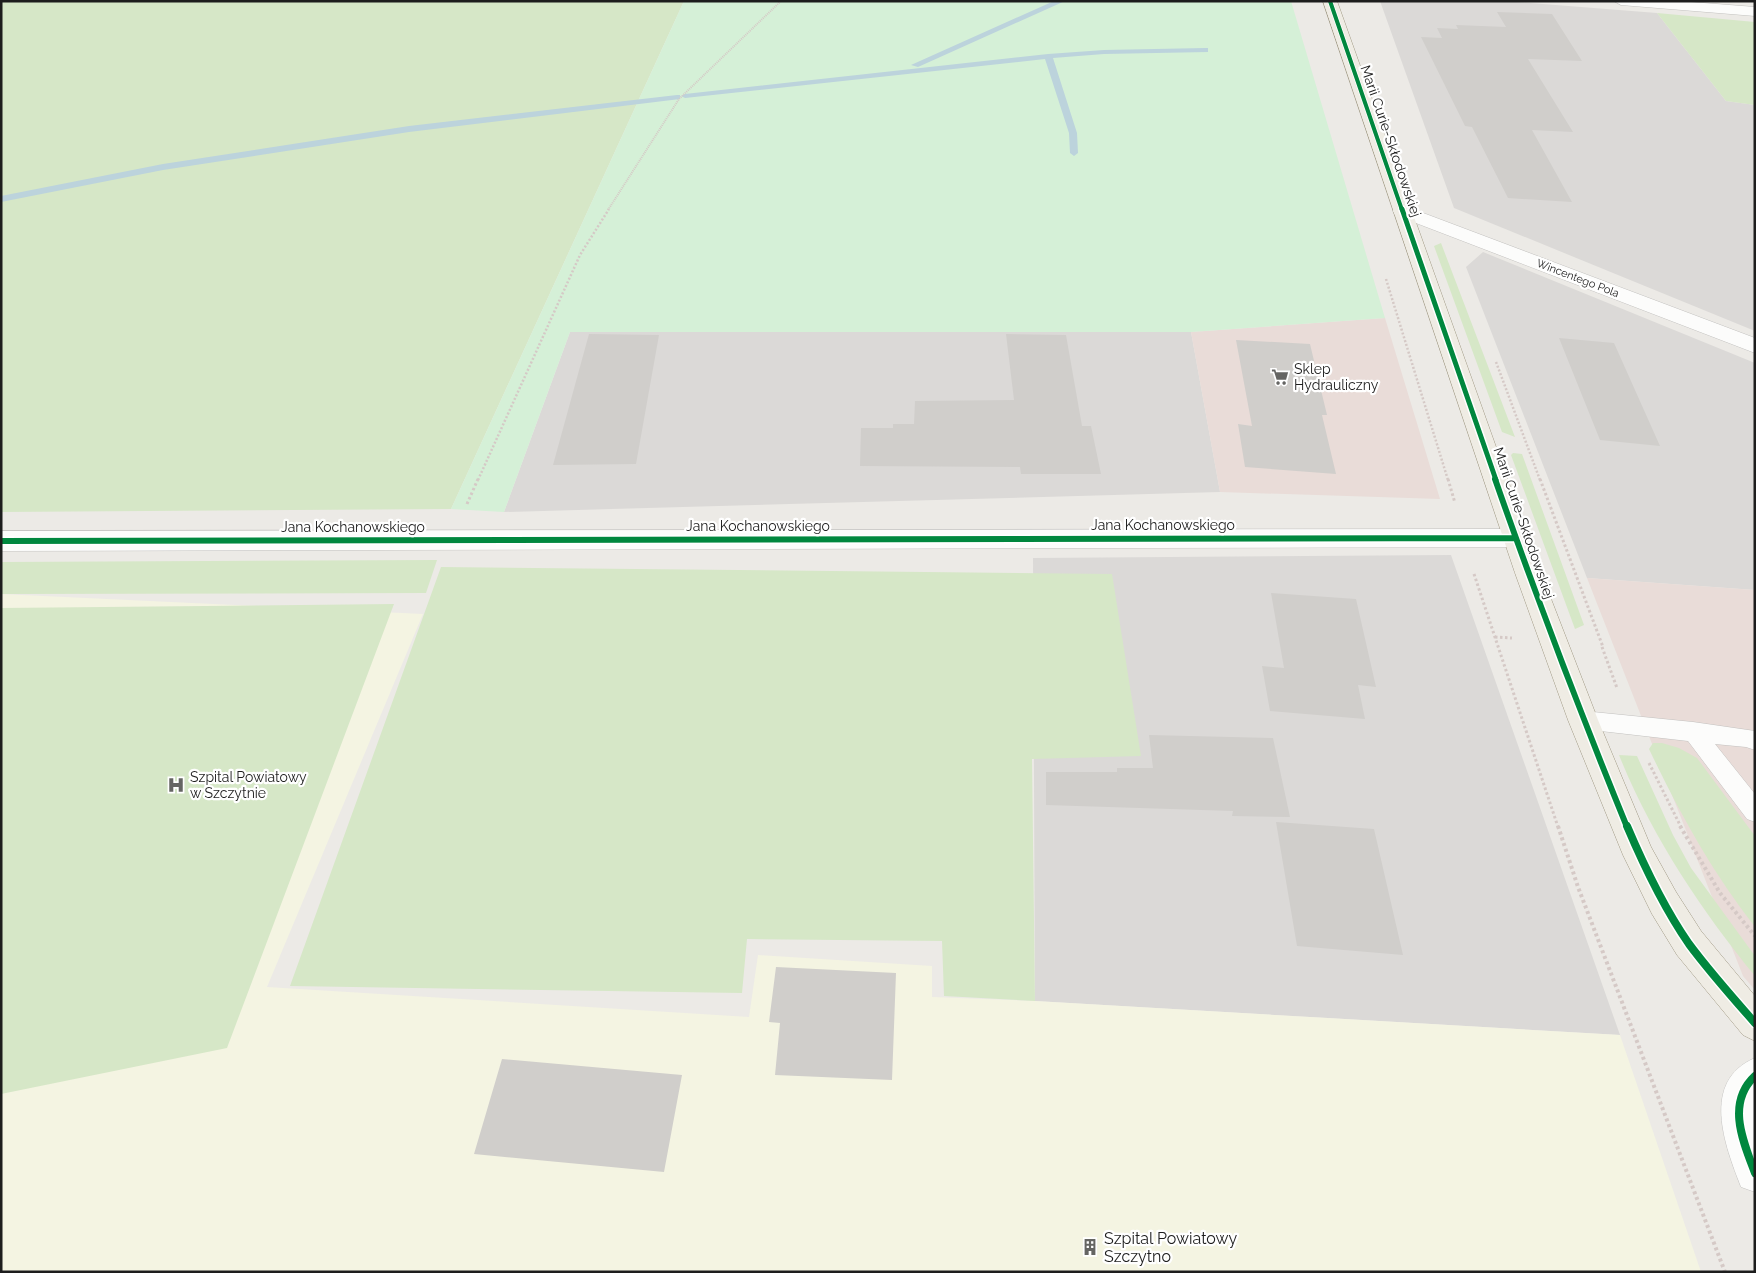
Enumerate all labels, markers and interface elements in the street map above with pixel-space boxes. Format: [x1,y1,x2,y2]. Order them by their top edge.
street label: Marii Curie-Skłodowskiej [1357,63,1425,219]
street label: Wincentego Pola [1535,257,1621,300]
place label: Sklep Hydrauliczny [1294,361,1379,393]
supermarket icon: Sklep Hydrauliczny [1270,367,1290,387]
street label: Marii Curie-Skłodowskiej [1490,445,1558,601]
street label: Jana Kochanowskiego [1091,517,1235,533]
street label: Jana Kochanowskiego [686,518,830,534]
street label: Jana Kochanowskiego [281,519,425,535]
place label: Szpital Powiatowy w Szczytnie [190,769,307,801]
hospital icon: Szpital Powiatowy w Szczytnie [166,775,186,795]
place label: Szpital Powiatowy Szczytno [1104,1229,1238,1266]
building icon: Szpital Powiatowy Szczytno [1080,1237,1100,1257]

